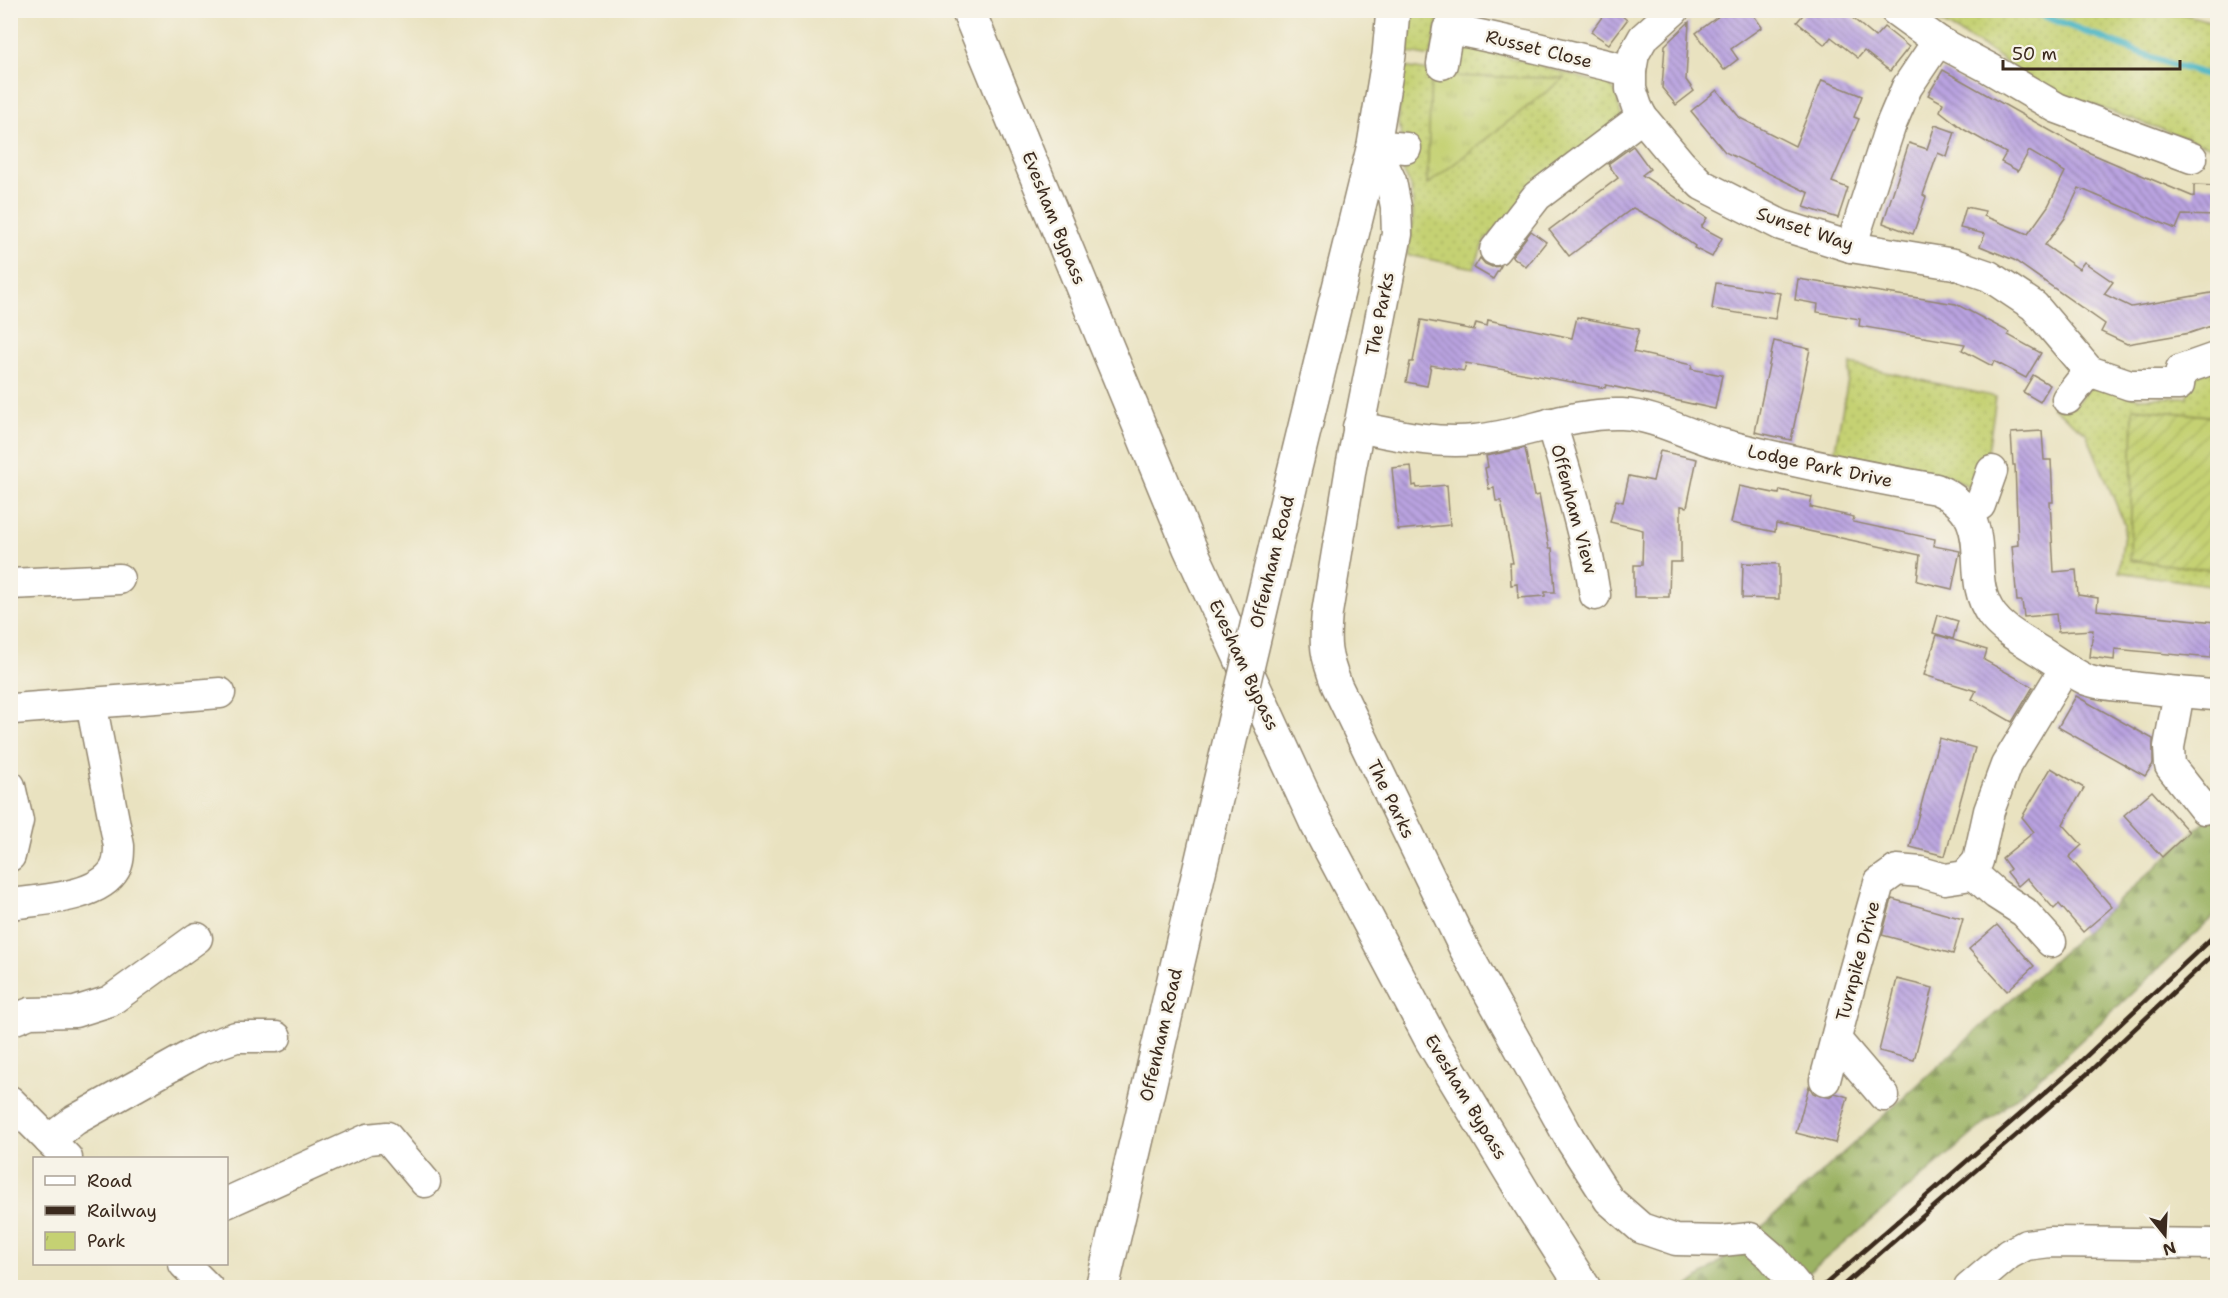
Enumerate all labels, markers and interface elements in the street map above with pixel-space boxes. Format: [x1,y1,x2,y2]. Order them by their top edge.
street label: Russet Close [1483,24,1595,74]
scale bar [2003,33,2180,71]
text: 50 m [2012,42,2057,66]
street label: Evesham Bypass [1016,148,1092,288]
street label: Sunset Way [1753,201,1857,257]
street label: The Parks [1360,270,1400,358]
street label: Lodge Park Drive [1745,439,1895,493]
street label: Offenham View [1545,442,1603,577]
street label: Offenham Road [1244,493,1300,631]
street label: Evesham Bypass [1203,596,1285,734]
street label: The Parks [1362,756,1420,842]
street label: Turnpike Drive [1830,898,1886,1024]
street label: Offenham Road [1134,966,1188,1104]
street label: Evesham Bypass [1419,1030,1513,1164]
legend [33,1157,228,1265]
text: Road [87,1169,132,1193]
text: Railway [87,1199,157,1223]
north arrow [2135,1205,2195,1265]
text: Park [87,1229,126,1253]
text: N [2160,1237,2179,1261]

